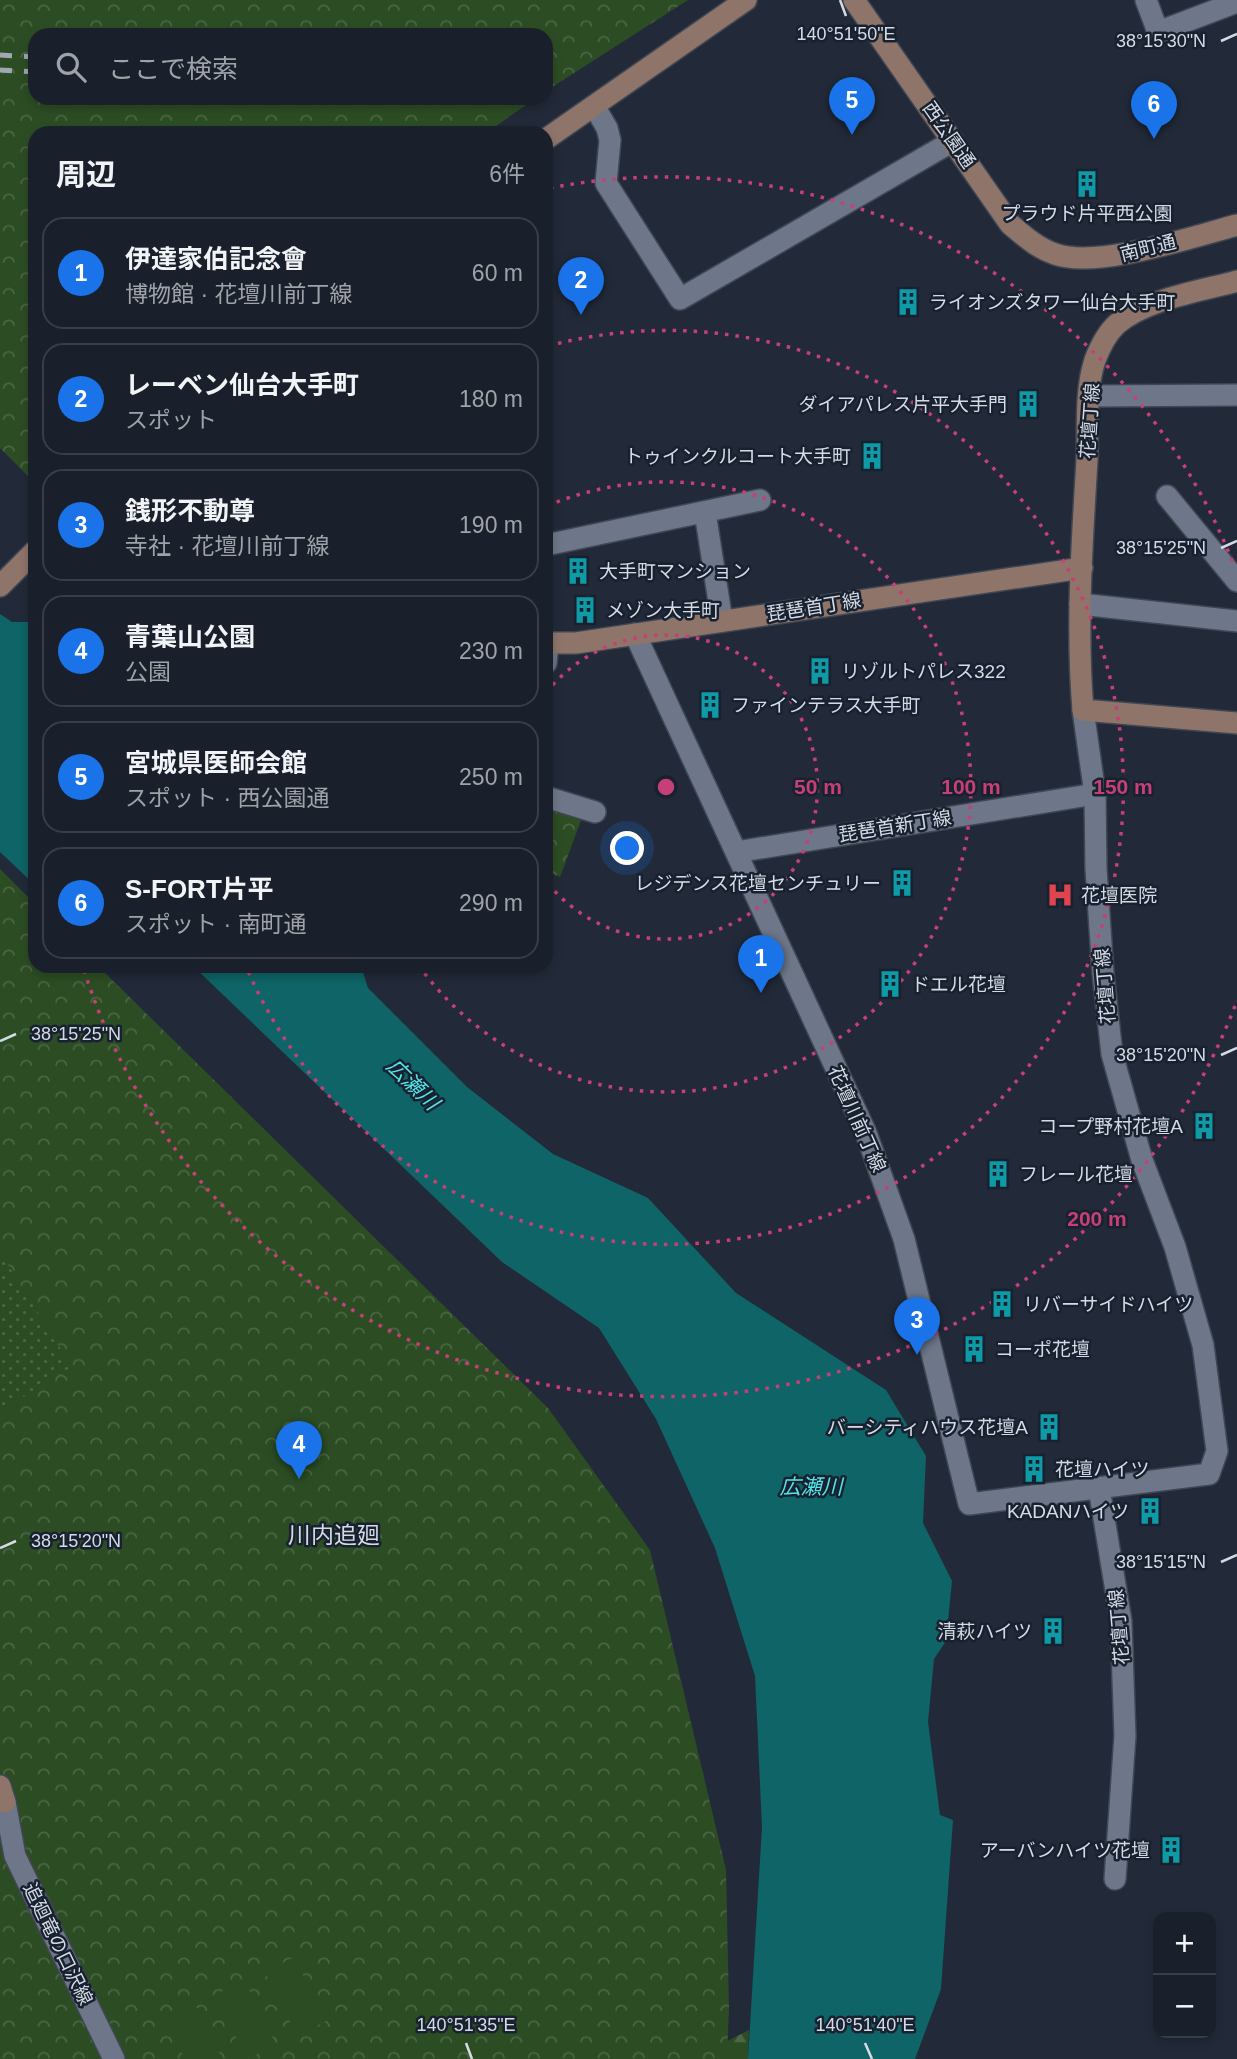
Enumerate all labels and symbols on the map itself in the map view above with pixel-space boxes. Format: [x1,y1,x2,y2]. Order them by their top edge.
text: 140°51'50"E [796,24,896,44]
text: 38°15'30"N [1116,31,1206,51]
pin: 5 [829,77,875,135]
pin: 6 [1131,81,1177,139]
street label: 西公園通 [919,98,979,172]
building icon: プラウド片平西公園 [1072,169,1102,199]
place label: プラウド片平西公園 [1001,203,1173,224]
street label: 南町通 [1118,231,1178,265]
pin: 2 [558,257,604,315]
building icon: ライオンズタワー仙台大手町 [893,287,923,317]
place label: ライオンズタワー仙台大手町 [929,292,1176,313]
street label: 花壇丁線 [1077,382,1103,460]
building icon: ダイアパレス片平大手門 [1013,389,1043,419]
place label: ダイアパレス片平大手門 [798,394,1007,415]
building icon: トゥインクルコート大手町 [857,441,887,471]
place label: トゥインクルコート大手町 [624,446,851,467]
text: 38°15'25"N [1116,538,1206,558]
building icon: 大手町マンション [563,556,593,586]
place label: 大手町マンション [599,561,751,582]
street label: 琵琶首丁線 [765,589,863,625]
building icon: メゾン大手町 [570,595,600,625]
place label: メゾン大手町 [606,600,720,621]
building icon: リゾルトパレス322 [805,656,835,686]
place label: リゾルトパレス322 [841,661,1006,682]
building icon: ファインテラス大手町 [695,690,725,720]
place label: ファインテラス大手町 [731,695,921,716]
centre of rings [654,775,678,799]
text: 50 m [794,775,842,798]
text: 100 m [941,775,1001,798]
text: 150 m [1093,775,1153,798]
street label: 琵琶首新丁線 [837,807,953,845]
your location [610,831,644,865]
building icon: レジデンス花壇センチュリー [887,868,917,898]
place label: レジデンス花壇センチュリー [634,873,881,894]
hospital icon: 花壇医院 [1045,880,1075,910]
place label: 花壇医院 [1081,885,1157,906]
pin: 1 [738,935,784,993]
street label: 花壇丁線 [1091,947,1119,1025]
building icon: ドエル花壇 [875,969,905,999]
place label: ドエル花壇 [911,974,1006,995]
text: 38°15'25"N [31,1024,121,1044]
text: 38°15'20"N [1116,1045,1206,1065]
water label: 広瀬川 [382,1054,445,1116]
street label: 花壇川前丁線 [824,1063,890,1175]
building icon: コープ野村花壇A [1189,1111,1219,1141]
place label: コープ野村花壇A [1038,1116,1183,1137]
building icon: フレール花壇 [983,1159,1013,1189]
place label: フレール花壇 [1019,1164,1133,1185]
text: 200 m [1067,1207,1127,1230]
building icon: リバーサイドハイツ [987,1289,1017,1319]
place label: リバーサイドハイツ [1023,1294,1193,1315]
pin: 3 [894,1297,940,1355]
building icon: コーポ花壇 [959,1334,989,1364]
place label: コーポ花壇 [995,1339,1090,1360]
building icon: バーシティハウス花壇A [1034,1412,1064,1442]
place label: バーシティハウス花壇A [827,1417,1028,1438]
pin: 4 [276,1421,322,1479]
building icon: 花壇ハイツ [1019,1454,1049,1484]
place label: 花壇ハイツ [1055,1459,1150,1480]
water label: 広瀬川 [780,1475,844,1498]
building icon: KADANハイツ [1135,1496,1165,1526]
place label: KADANハイツ [1007,1501,1129,1522]
district label: 川内追廻 [288,1522,380,1548]
text: 38°15'20"N [31,1531,121,1551]
text: 38°15'15"N [1116,1552,1206,1572]
street label: 花壇丁線 [1105,1588,1133,1666]
building icon: 清萩ハイツ [1038,1616,1068,1646]
place label: 清萩ハイツ [937,1621,1032,1642]
building icon: アーバンハイツ花壇 [1156,1835,1186,1865]
place label: アーバンハイツ花壇 [980,1840,1150,1861]
street label: 追廻竜の口沢線 [19,1880,97,2008]
text: 140°51'35"E [416,2015,516,2035]
text: 140°51'40"E [815,2015,915,2035]

